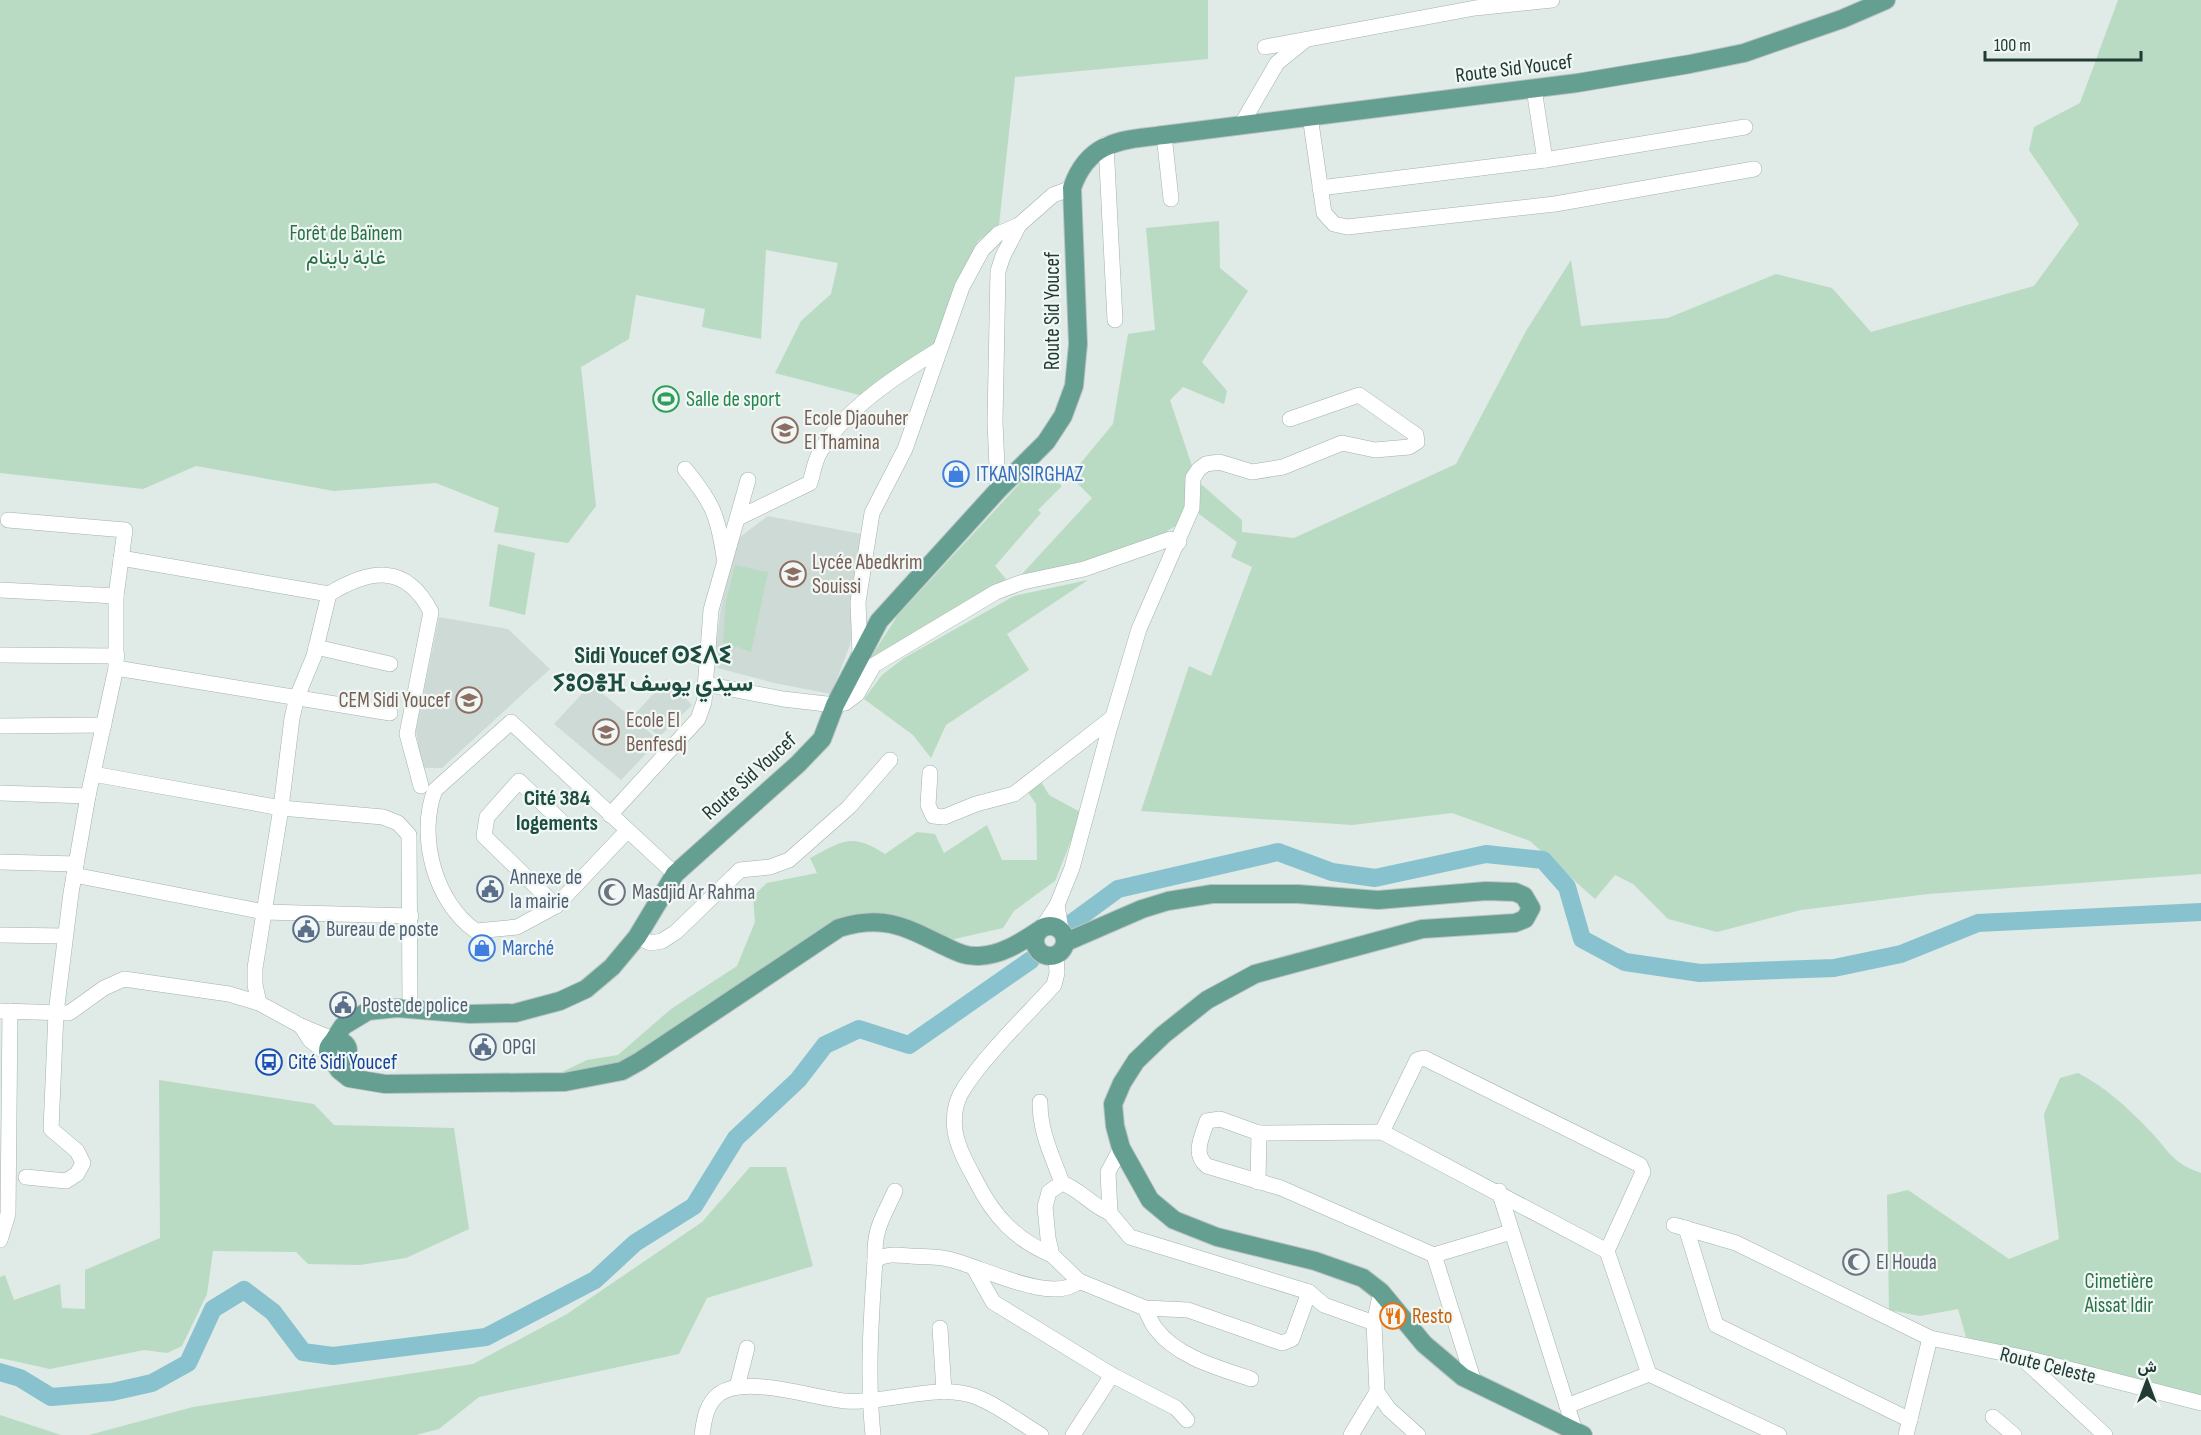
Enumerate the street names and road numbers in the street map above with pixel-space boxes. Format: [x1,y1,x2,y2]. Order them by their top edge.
street label: Route Sid Youcef [1454,49,1575,88]
street label: Route Sid Youcef [1040,251,1065,370]
street label: Route Sid Youcef [697,727,802,825]
street label: Route Celeste [1997,1342,2098,1389]

